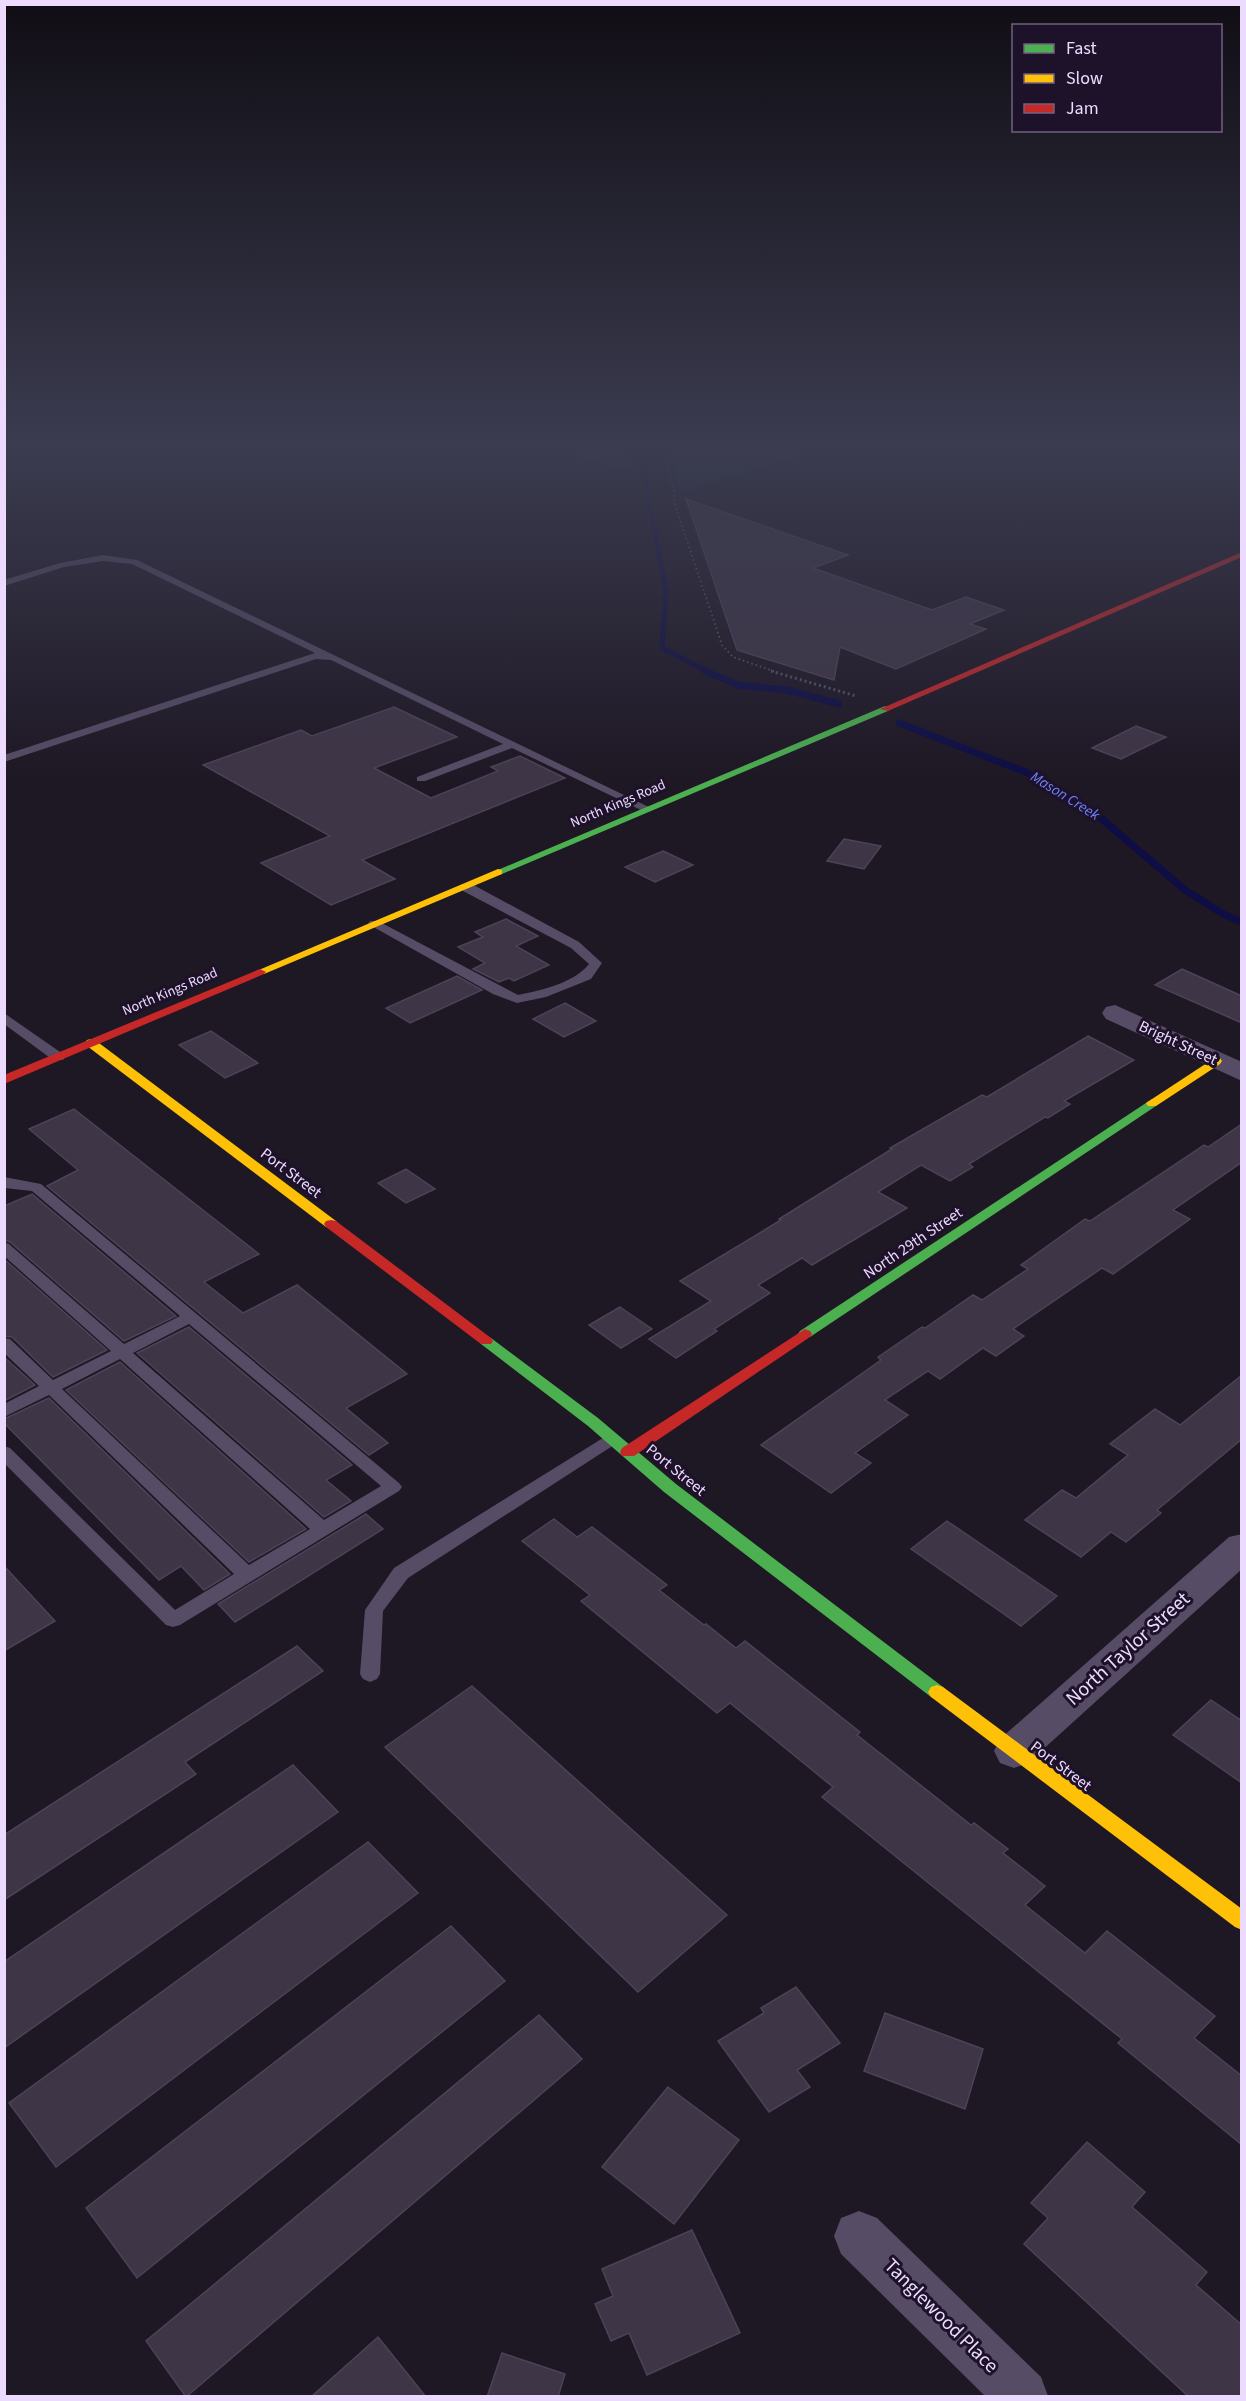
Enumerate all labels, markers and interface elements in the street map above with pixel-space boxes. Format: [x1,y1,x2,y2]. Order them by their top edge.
legend [1012,24,1222,132]
text: Fast [1066,36,1097,61]
text: Slow [1066,66,1103,91]
text: Jam [1066,96,1099,121]
water label: Mason Creek [1026,766,1104,826]
street label: North Kings Road [567,775,669,833]
street label: North Kings Road [119,963,221,1021]
street label: Bright Street [1135,1015,1221,1071]
street label: Port Street [256,1143,327,1204]
street label: North 29th Street [859,1201,967,1284]
street label: Port Street [641,1439,711,1501]
street label: North Taylor Street [1060,1586,1196,1712]
street label: Port Street [1026,1736,1097,1797]
street label: Tanglewood Place [877,2252,1005,2380]

